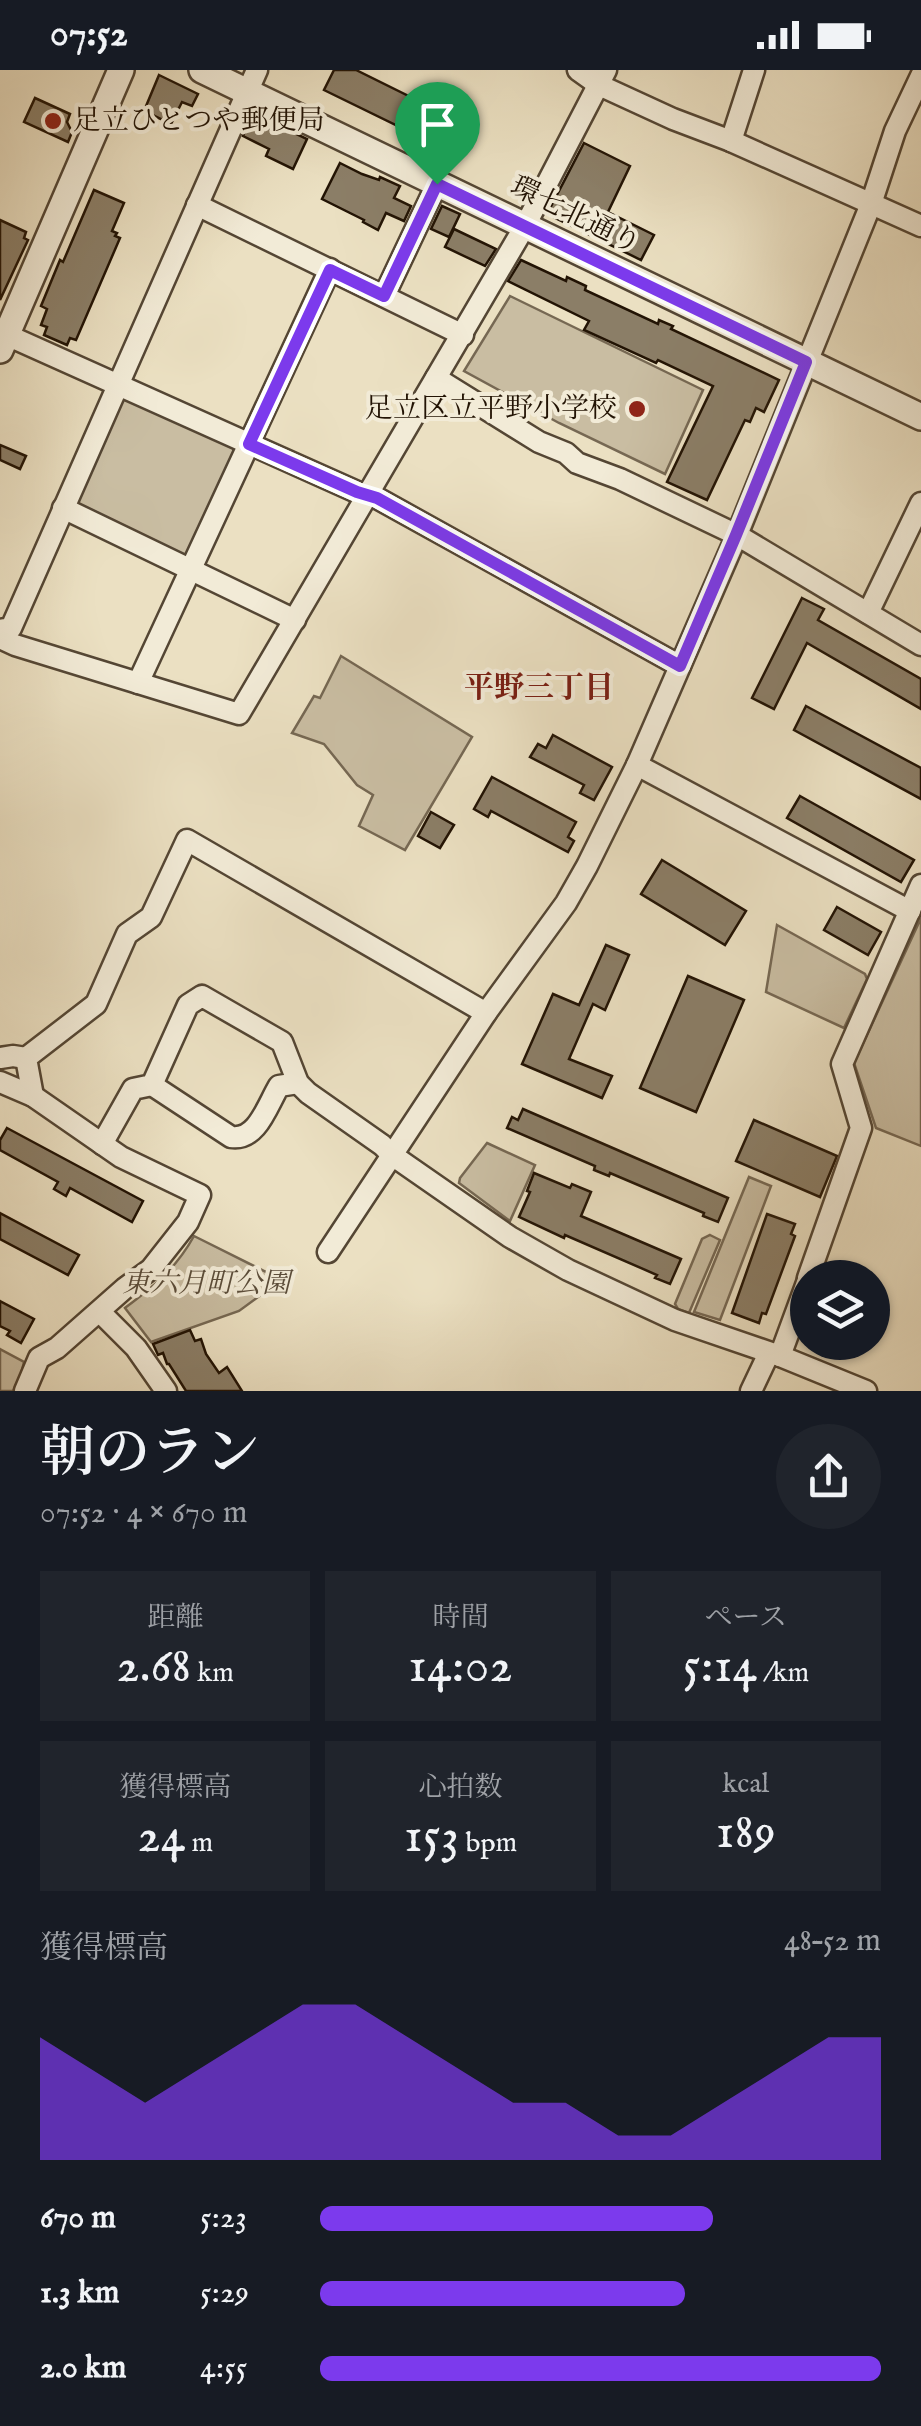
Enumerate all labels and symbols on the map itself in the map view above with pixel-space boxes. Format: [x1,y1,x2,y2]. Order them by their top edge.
pin [395,82,480,185]
place label: 足立ひとつや郵便局 [73,104,324,139]
marker: 足立ひとつや郵便局 [42,110,64,132]
street label: 環七北通り [504,170,646,262]
place label: 足立区立平野小学校 [365,392,617,427]
marker: 足立区立平野小学校 [626,398,648,420]
district label: 平野三丁目 [464,670,614,708]
park label: 東六月町公園 [122,1267,294,1302]

